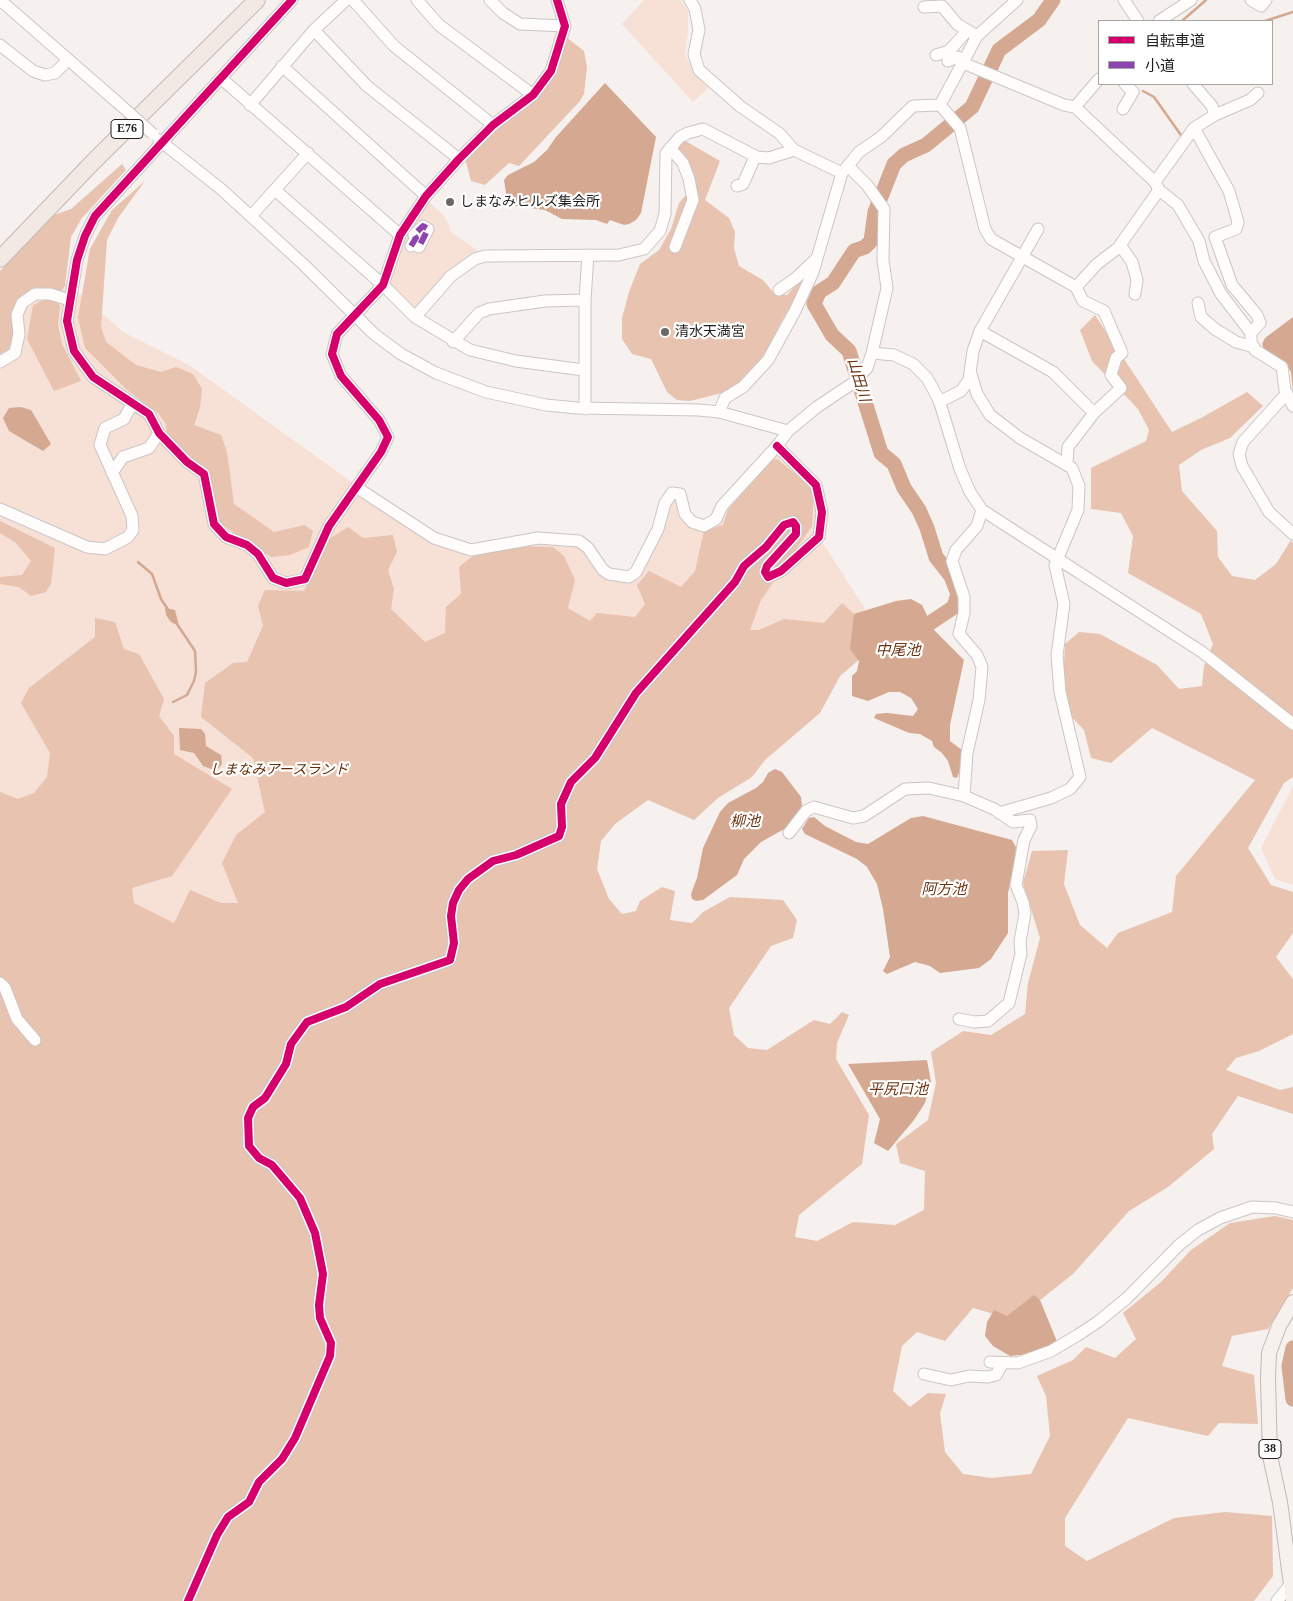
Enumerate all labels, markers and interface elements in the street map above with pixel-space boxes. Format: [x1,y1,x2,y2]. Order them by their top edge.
legend [1098,20,1273,85]
text: 自転車道 [1145,33,1205,49]
text: 小道 [1145,58,1175,74]
road number: E76 [111,120,143,138]
place label: しまなみヒルズ集会所 [460,194,600,210]
marker: しまなみヒルズ集会所 [444,196,456,208]
place label: 清水天満宮 [675,324,745,340]
marker: 清水天満宮 [659,326,671,338]
water label: 山田川 [843,356,873,404]
water label: 中尾池 [876,642,920,660]
park label: しまなみアースランド [209,762,349,778]
water label: 柳池 [730,813,760,831]
water label: 阿方池 [922,881,966,899]
water label: 平尻口池 [868,1081,928,1099]
road number: 38 [1259,1440,1281,1458]

